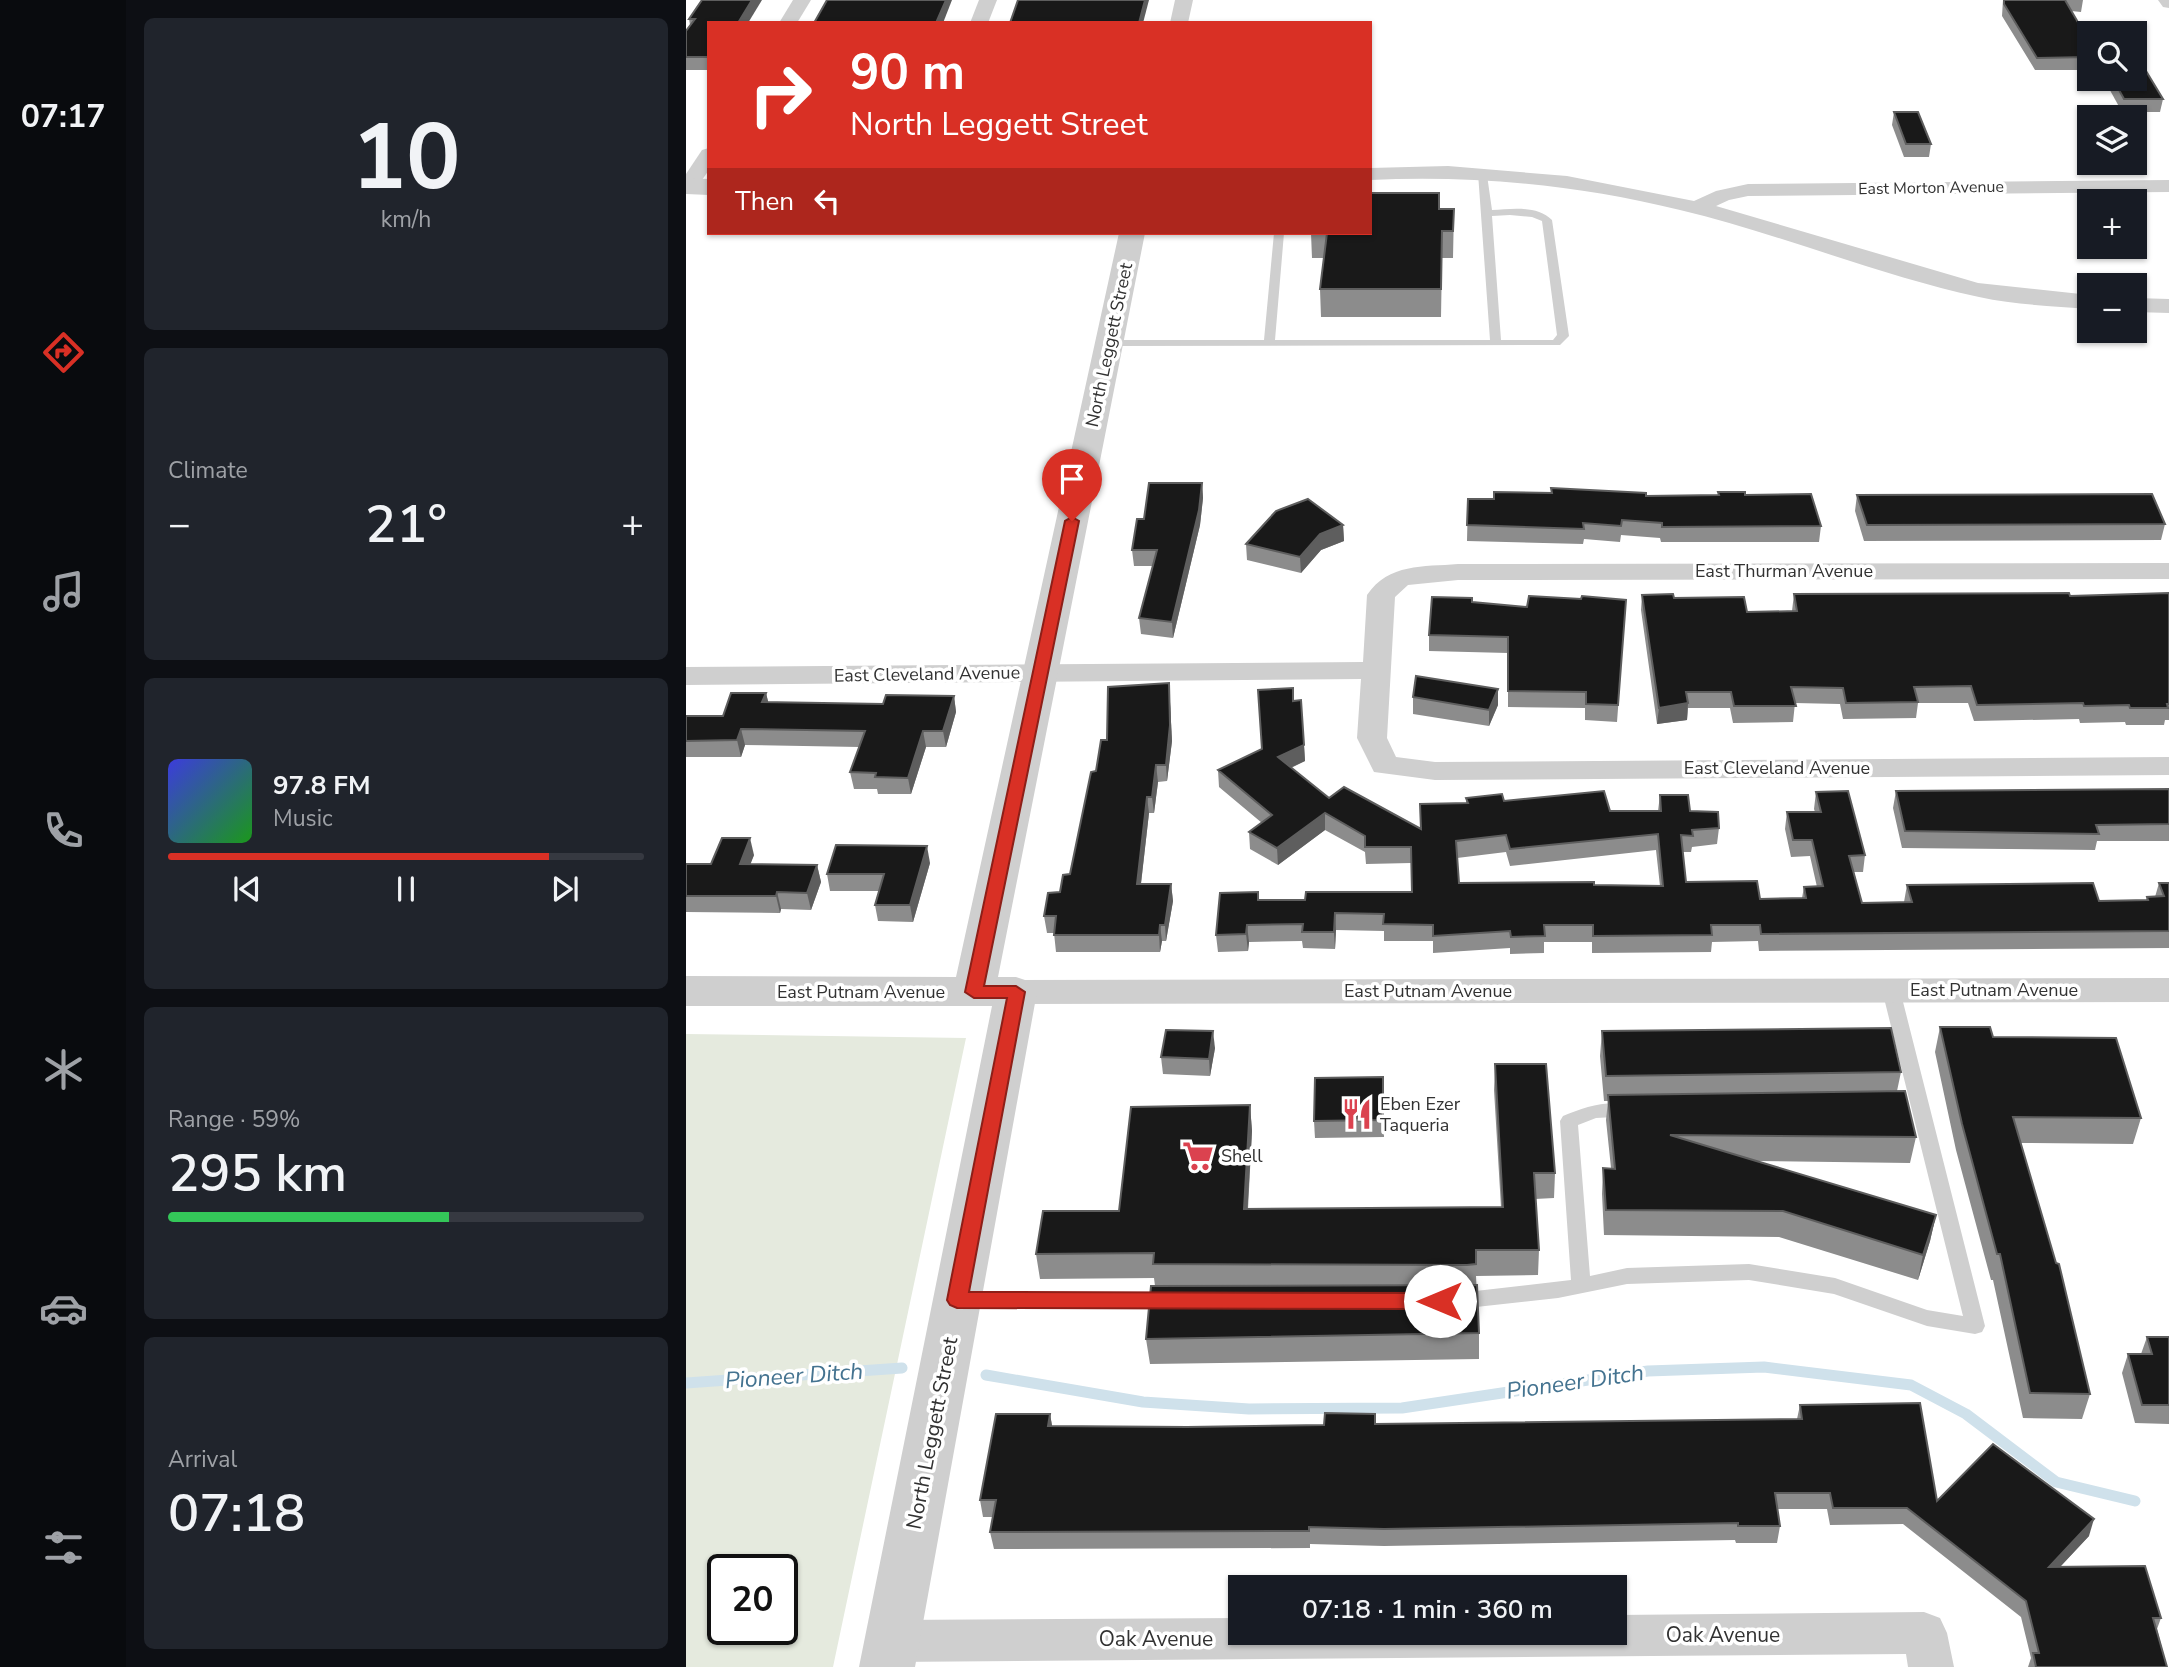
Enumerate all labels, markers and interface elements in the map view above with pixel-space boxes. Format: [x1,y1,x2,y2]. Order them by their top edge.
map controls [2077,21,2147,343]
button: search [2077,21,2147,91]
text: 90 m [850,39,965,106]
icon: right [735,49,826,140]
text: 07:17 [21,95,105,138]
text: 10 [351,96,461,220]
text: North Leggett Street [850,103,1148,146]
button: layers [2077,105,2147,175]
street label: East Morton Avenue [1858,176,2004,200]
icon: left [808,182,846,220]
text: Then [735,184,794,219]
button: + [2077,189,2147,259]
text: km/h [381,204,431,235]
street label: North Leggett Street [1080,260,1138,429]
button: − [2077,273,2147,343]
icon: directions [39,328,88,377]
pin [1042,449,1102,521]
text: Climate [168,455,248,486]
icon: arrive [1053,460,1091,498]
text: 21° [365,489,447,560]
text: − [168,499,191,550]
text: + [621,499,644,550]
street label: East Thurman Avenue [1695,559,1873,583]
icon: music [39,567,88,616]
street label: East Cleveland Avenue [834,660,1020,688]
street label: East Cleveland Avenue [1684,756,1870,780]
text: 97.8 FM [273,768,370,803]
text: Music [273,803,333,834]
icon: phone [39,806,88,855]
icon: previous [228,870,266,908]
icon: pause [387,870,425,908]
icon: next [546,870,584,908]
street label: East Putnam Avenue [1910,978,2078,1002]
street label: East Putnam Avenue [1344,979,1512,1003]
street label: East Putnam Avenue [777,980,945,1004]
icon: climate [39,1045,88,1094]
place label: Eben Ezer Taqueria [1380,1092,1461,1137]
restaurant icon: Eben Ezer Taqueria [1340,1097,1374,1131]
text: Range · 59% [168,1104,300,1135]
text: 295 km [168,1138,347,1209]
supermarket icon: Shell [1181,1139,1215,1173]
place label: Shell [1221,1144,1263,1168]
position arrow [1403,1264,1477,1338]
icon: car [39,1284,88,1333]
street label: North Leggett Street [900,1334,965,1532]
water label: Pioneer Ditch [724,1356,864,1396]
water label: Pioneer Ditch [1504,1357,1646,1407]
text: Arrival [168,1444,237,1475]
text: 07:18 [168,1478,305,1549]
icon: filters [39,1523,88,1572]
speed limit sign: 20 [707,1554,798,1645]
text: 07:18 · 1 min · 360 m [1302,1592,1553,1627]
street label: Oak Avenue [1666,1621,1780,1649]
street label: Oak Avenue [1099,1625,1213,1653]

